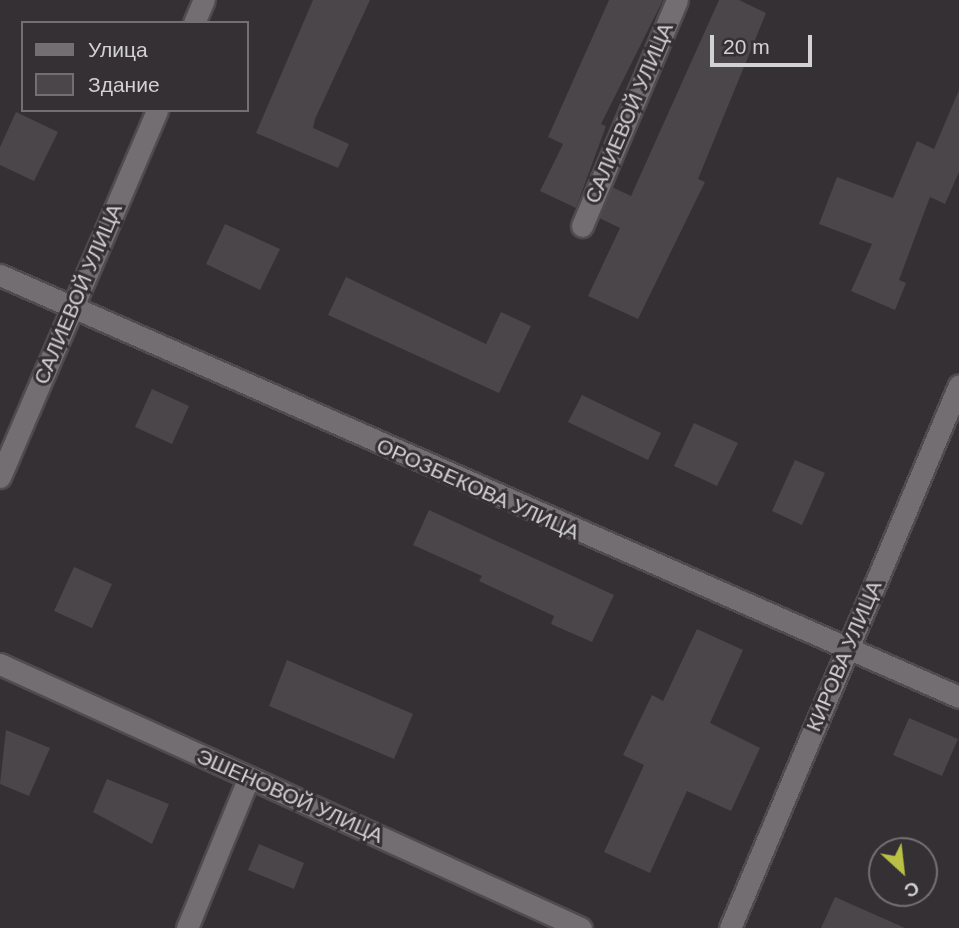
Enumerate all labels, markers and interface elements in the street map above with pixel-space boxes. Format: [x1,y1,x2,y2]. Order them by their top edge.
street label: САЛИЕВОЙ УЛИЦА [580,19,678,207]
legend [21,21,248,112]
scale bar [714,21,816,65]
text: 20 m [723,35,770,58]
text: Улица [88,38,148,61]
text: Здание [88,73,160,96]
street label: САЛИЕВОЙ УЛИЦА [29,200,127,388]
street label: ОРОЗБЕКОВА УЛИЦА [373,433,583,545]
street label: КИРОВА УЛИЦА [801,577,887,735]
street label: ЭШЕНОВОЙ УЛИЦА [193,744,387,848]
north arrow [868,837,938,907]
text: С [901,877,923,902]

